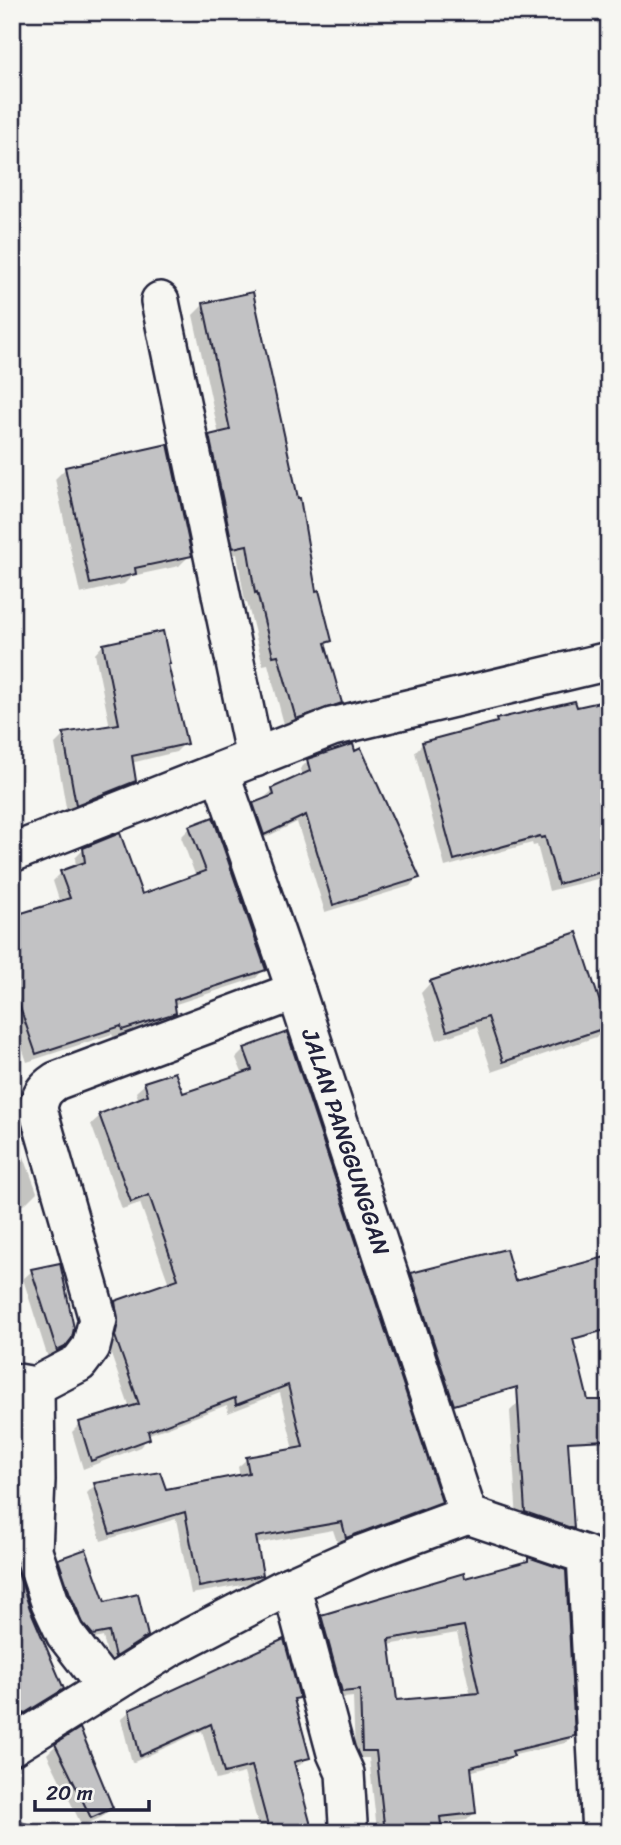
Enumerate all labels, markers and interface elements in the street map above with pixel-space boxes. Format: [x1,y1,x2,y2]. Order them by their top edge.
street label: JALAN PANGGUNGGAN [289,1022,402,1261]
scale bar [35,1768,149,1812]
text: 20 m [46,1774,93,1812]

